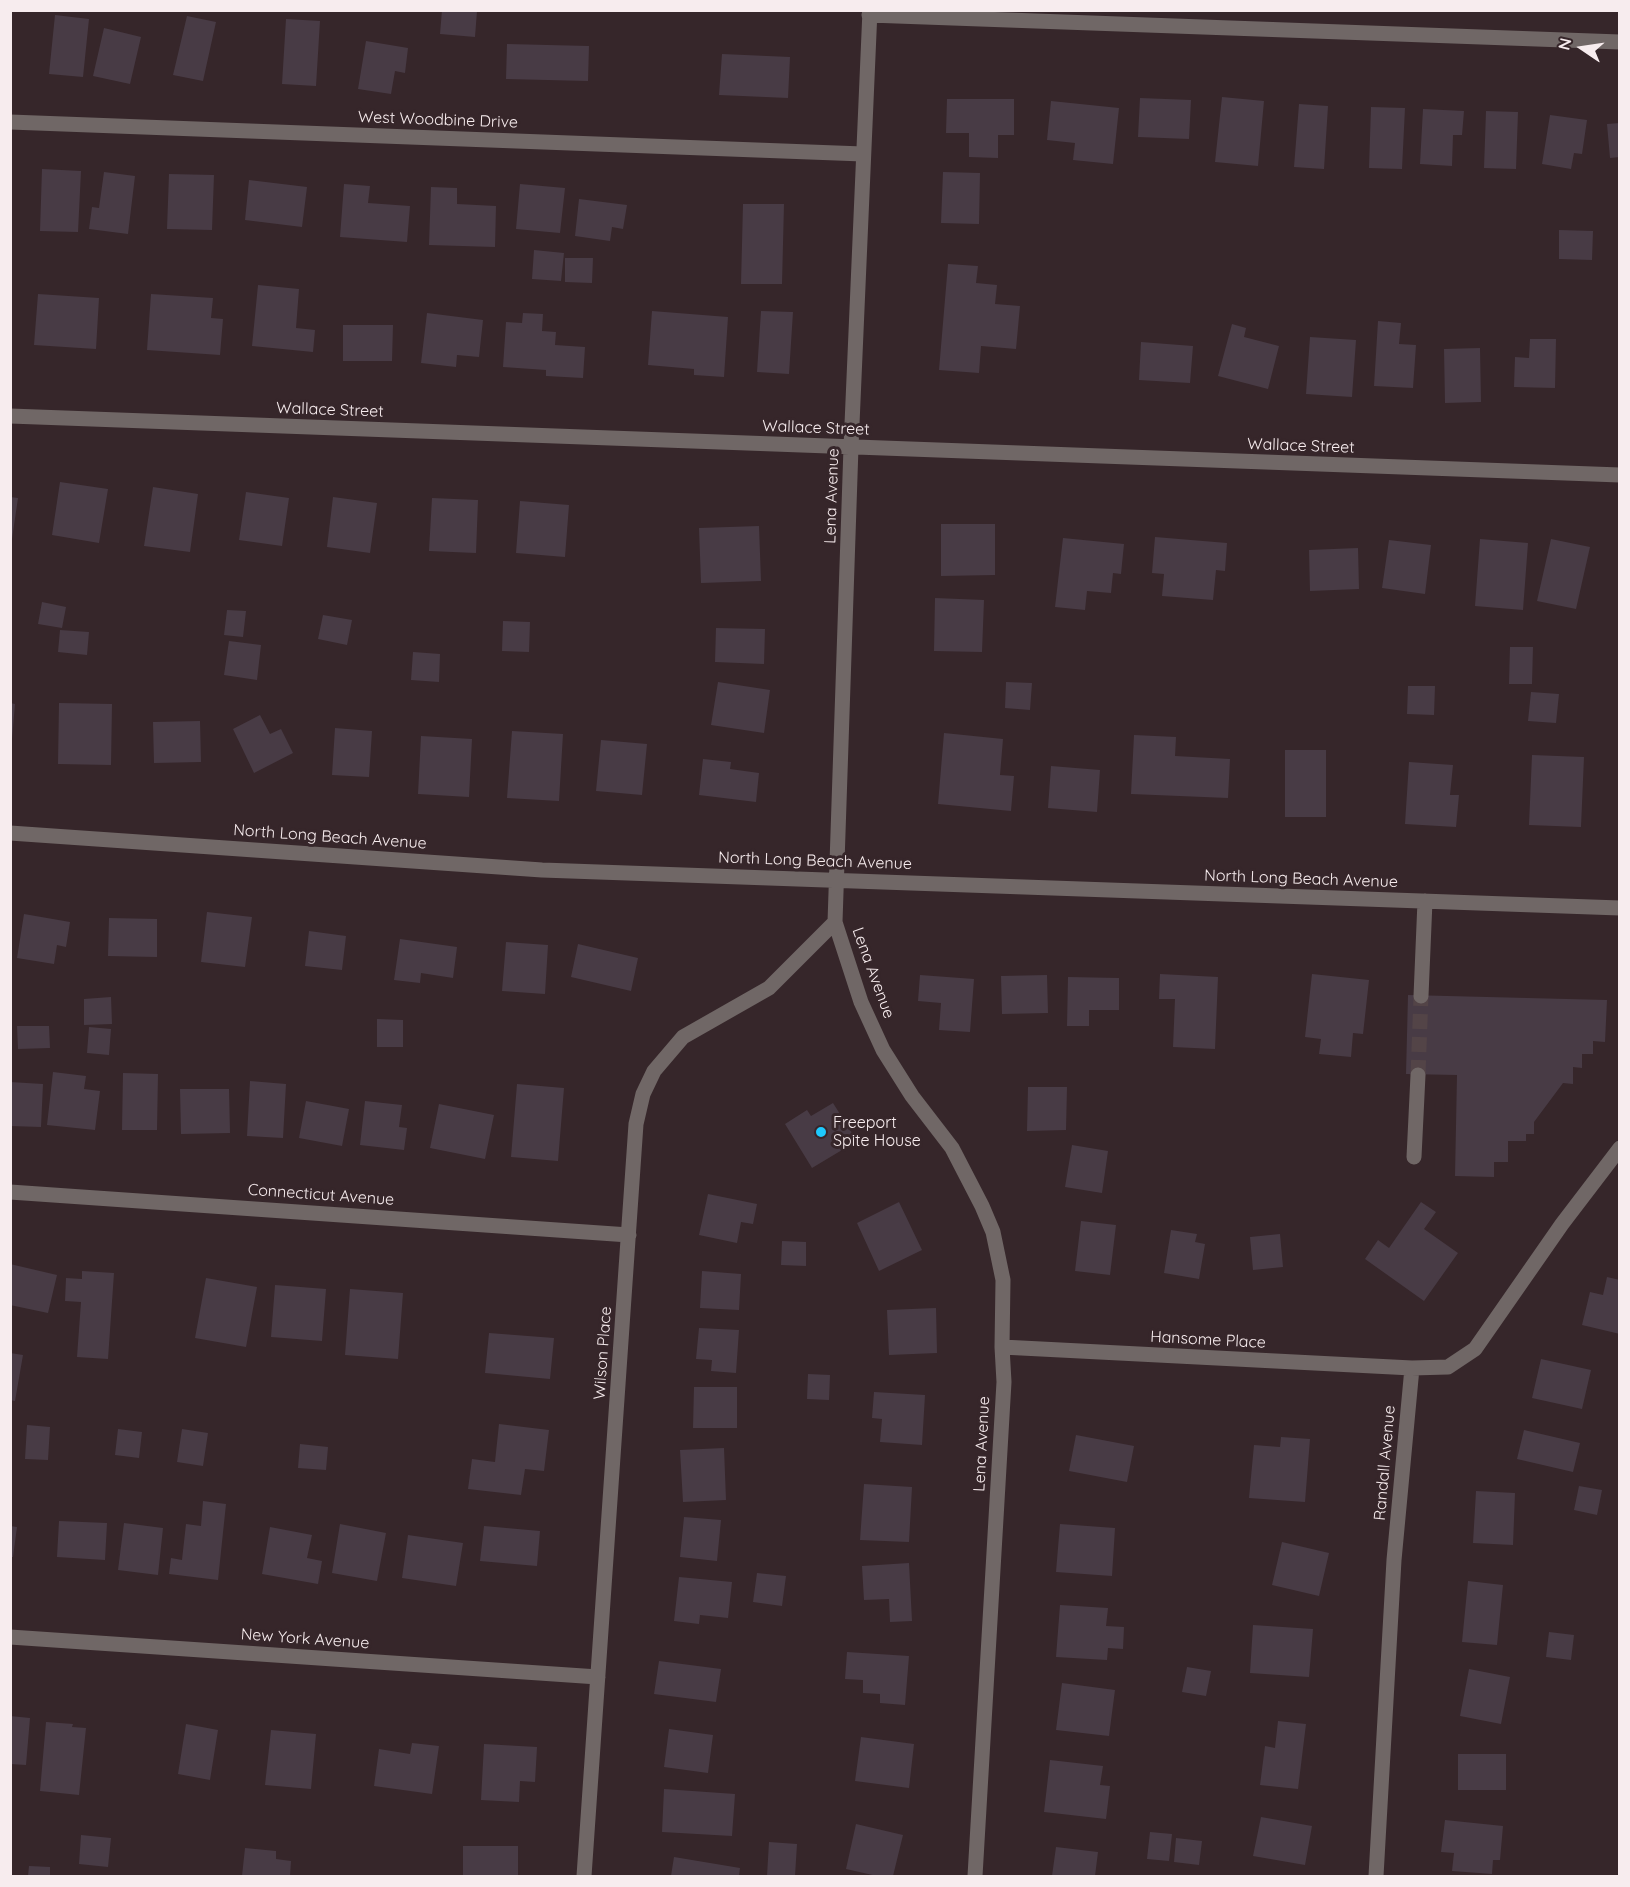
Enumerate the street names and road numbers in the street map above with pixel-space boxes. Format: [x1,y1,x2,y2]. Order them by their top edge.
street label: West Woodbine Drive [358,108,518,132]
street label: Wallace Street [276,399,384,421]
street label: Wallace Street [762,417,870,439]
street label: Wallace Street [1247,435,1355,457]
street label: Lena Avenue [821,448,843,544]
street label: North Long Beach Avenue [233,821,427,853]
street label: North Long Beach Avenue [718,848,912,874]
street label: North Long Beach Avenue [1204,866,1398,892]
street label: Lena Avenue [848,925,898,1021]
street label: Connecticut Avenue [247,1180,395,1210]
street label: Wilson Place [590,1306,616,1400]
street label: Hansome Place [1150,1327,1266,1353]
street label: Lena Avenue [970,1396,994,1492]
street label: Randall Avenue [1370,1405,1400,1521]
street label: New York Avenue [240,1625,370,1653]

